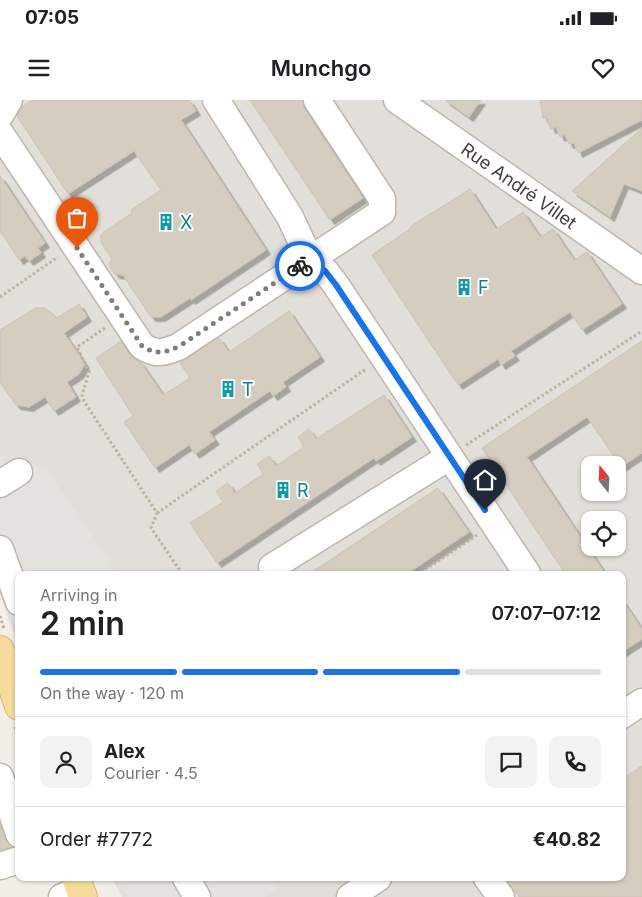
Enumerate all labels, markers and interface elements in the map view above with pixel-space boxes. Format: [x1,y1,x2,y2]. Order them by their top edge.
text: 07:05 [25,6,79,29]
icon: menu [25,54,53,82]
icon: heart [589,54,617,82]
text: Munchgo [271,55,371,81]
street label: Rue André Villet [457,138,581,233]
pin [56,197,98,248]
icon: bag [63,204,91,232]
building icon: X [156,212,176,232]
place label: X [180,212,192,233]
courier [275,241,325,291]
icon: bike [286,252,314,280]
building icon: F [454,277,474,297]
place label: F [478,277,489,298]
building icon: T [218,379,238,399]
place label: T [242,379,254,400]
north arrow [581,456,626,501]
map controls [581,456,626,556]
pin [464,459,506,510]
icon: home [471,466,499,494]
building icon: R [273,480,293,500]
place label: R [297,480,309,501]
button: locate [581,511,626,556]
text: Arriving in [40,585,117,605]
text: 07:07–07:12 [491,602,601,625]
text: 2 min [40,604,125,643]
text: On the way · 120 m [40,683,184,703]
button: person [40,736,92,788]
button: chat [485,736,537,788]
button: phone [549,736,601,788]
text: Alex [104,740,145,763]
text: Courier · 4.5 [104,763,198,783]
text: Order #7772 [40,828,153,851]
text: €40.82 [533,828,601,851]

